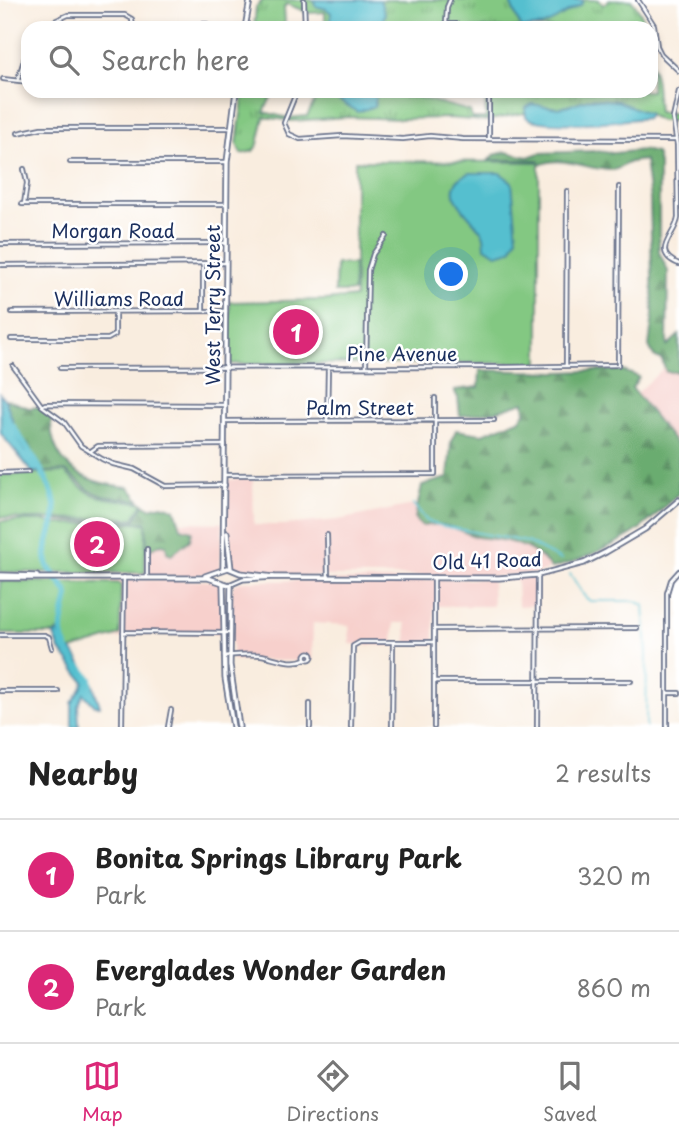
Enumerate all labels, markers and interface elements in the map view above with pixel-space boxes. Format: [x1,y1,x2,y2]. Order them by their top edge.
search box [21,21,658,98]
text: Search here [101,40,250,79]
icon: search [45,41,83,79]
street label: Morgan Road [51,216,175,244]
street label: West Terry Street [198,224,226,385]
your location [434,257,468,291]
street label: Williams Road [54,284,184,312]
pin: 1 [273,306,319,358]
street label: Pine Avenue [347,339,457,367]
street label: Palm Street [306,393,414,421]
pin: 2 [74,518,120,570]
street label: Old 41 Road [432,544,542,576]
text: Nearby [28,750,138,795]
text: 2 results [555,755,651,790]
text: Bonita Springs Library Park [95,838,462,877]
text: 1 [46,858,57,893]
text: 320 m [577,858,651,893]
text: Park [95,877,146,912]
text: Everglades Wonder Garden [95,950,446,989]
text: 2 [43,970,59,1005]
text: 860 m [577,970,651,1005]
text: Park [95,989,146,1024]
tab: Map [82,1057,123,1127]
tab: Directions [287,1057,379,1127]
tab: Saved [543,1057,597,1127]

